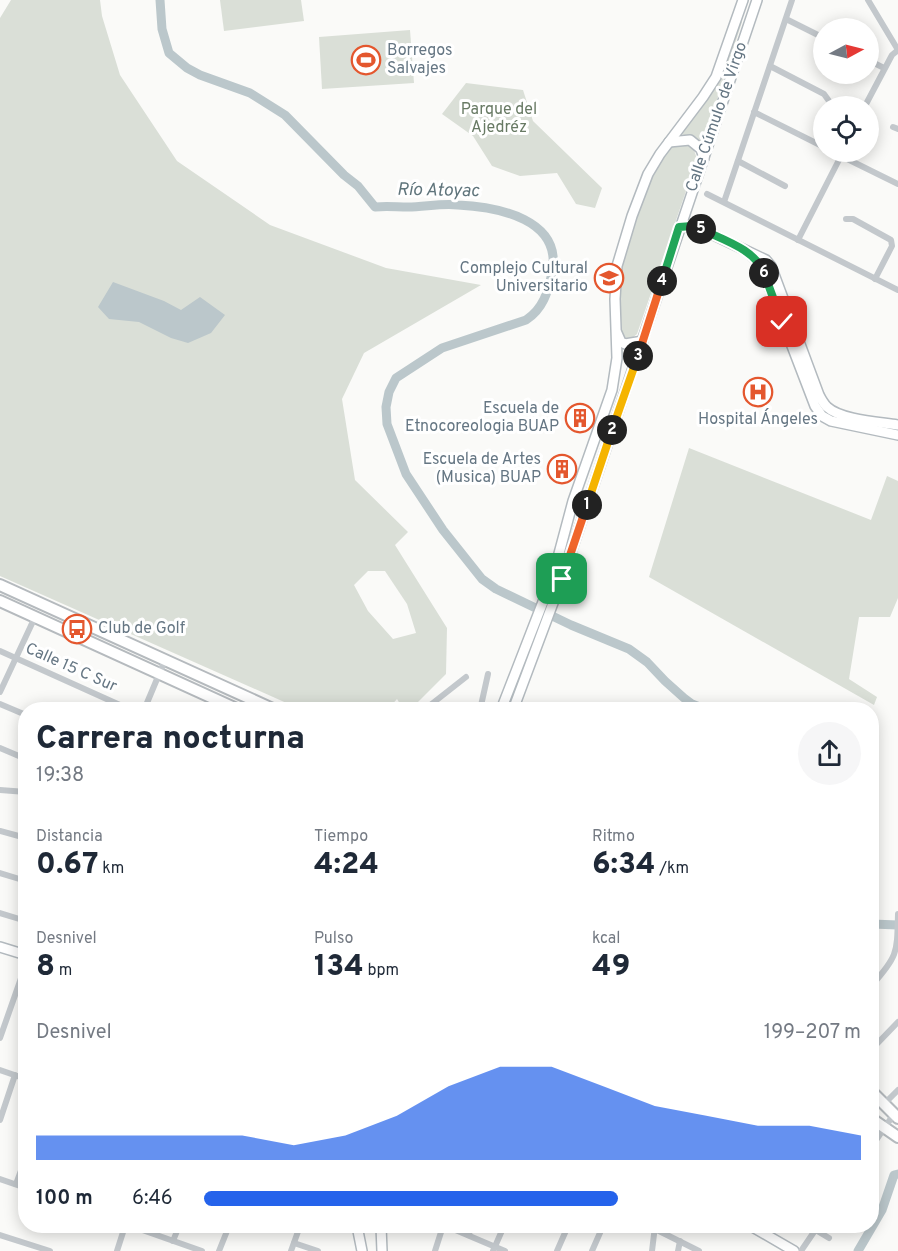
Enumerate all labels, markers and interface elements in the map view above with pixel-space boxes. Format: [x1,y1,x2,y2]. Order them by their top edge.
north arrow [813,18,879,84]
map controls [813,18,879,162]
street label: Calle Cúmulo de Virgo [682,39,752,195]
place label: Borregos Salvajes [387,41,453,79]
sports icon: Borregos Salvajes [350,44,382,76]
button: locate [813,96,879,162]
park label: Parque del Ajedréz [461,100,537,138]
water label: Río Atoyac [397,179,480,203]
pin: 5 [686,214,716,244]
text: 5 [696,219,706,239]
pin: 6 [749,258,779,288]
place label: Complejo Cultural Universitario [460,259,588,297]
school or university icon: Complejo Cultural Universitario [593,262,625,294]
text: 6 [759,263,769,283]
pin: 4 [647,266,677,296]
text: 4 [657,271,667,291]
pin [756,296,807,347]
icon: check [765,305,798,338]
pin: 3 [623,341,653,371]
text: 3 [633,346,643,366]
hospital icon: Hospital Ángeles [742,376,774,408]
place label: Escuela de Etnocoreologia BUAP [405,399,559,437]
building icon: Escuela de Etnocoreologia BUAP [564,402,596,434]
place label: Hospital Ángeles [698,408,818,430]
pin: 2 [597,415,627,445]
text: 2 [607,420,617,440]
place label: Escuela de Artes (Musica) BUAP [423,450,541,488]
building icon: Escuela de Artes (Musica) BUAP [546,453,578,485]
pin: 1 [572,490,602,520]
text: 1 [584,495,590,515]
pin [536,553,587,604]
icon: arrive [545,562,578,595]
bus stop icon: Club de Golf [61,613,93,645]
place label: Club de Golf [98,619,186,639]
street label: Calle 15 C Sur [22,639,120,697]
text: Carrera nocturna [36,719,305,761]
button: share [798,722,861,785]
text: 19:38 [36,763,84,789]
text: Distancia [36,827,103,847]
text: Tiempo [314,827,368,847]
text: Ritmo [592,827,635,847]
text: 0.67 [36,847,98,884]
text: 4:24 [314,847,379,884]
text: 6:34 [592,847,656,884]
text: km [98,859,124,879]
text: /km [656,859,689,879]
text: Desnivel [36,929,97,949]
text: Pulso [314,929,353,949]
text: kcal [592,929,620,949]
text: 8 [36,949,55,986]
text: 134 [314,949,364,986]
text: 49 [592,949,630,986]
text: m [55,961,72,981]
text: bpm [364,961,399,981]
text: Desnivel [36,1020,112,1046]
text: 199–207 m [764,1020,861,1046]
text: 100 m [36,1186,93,1212]
text: 6:46 [132,1186,173,1212]

